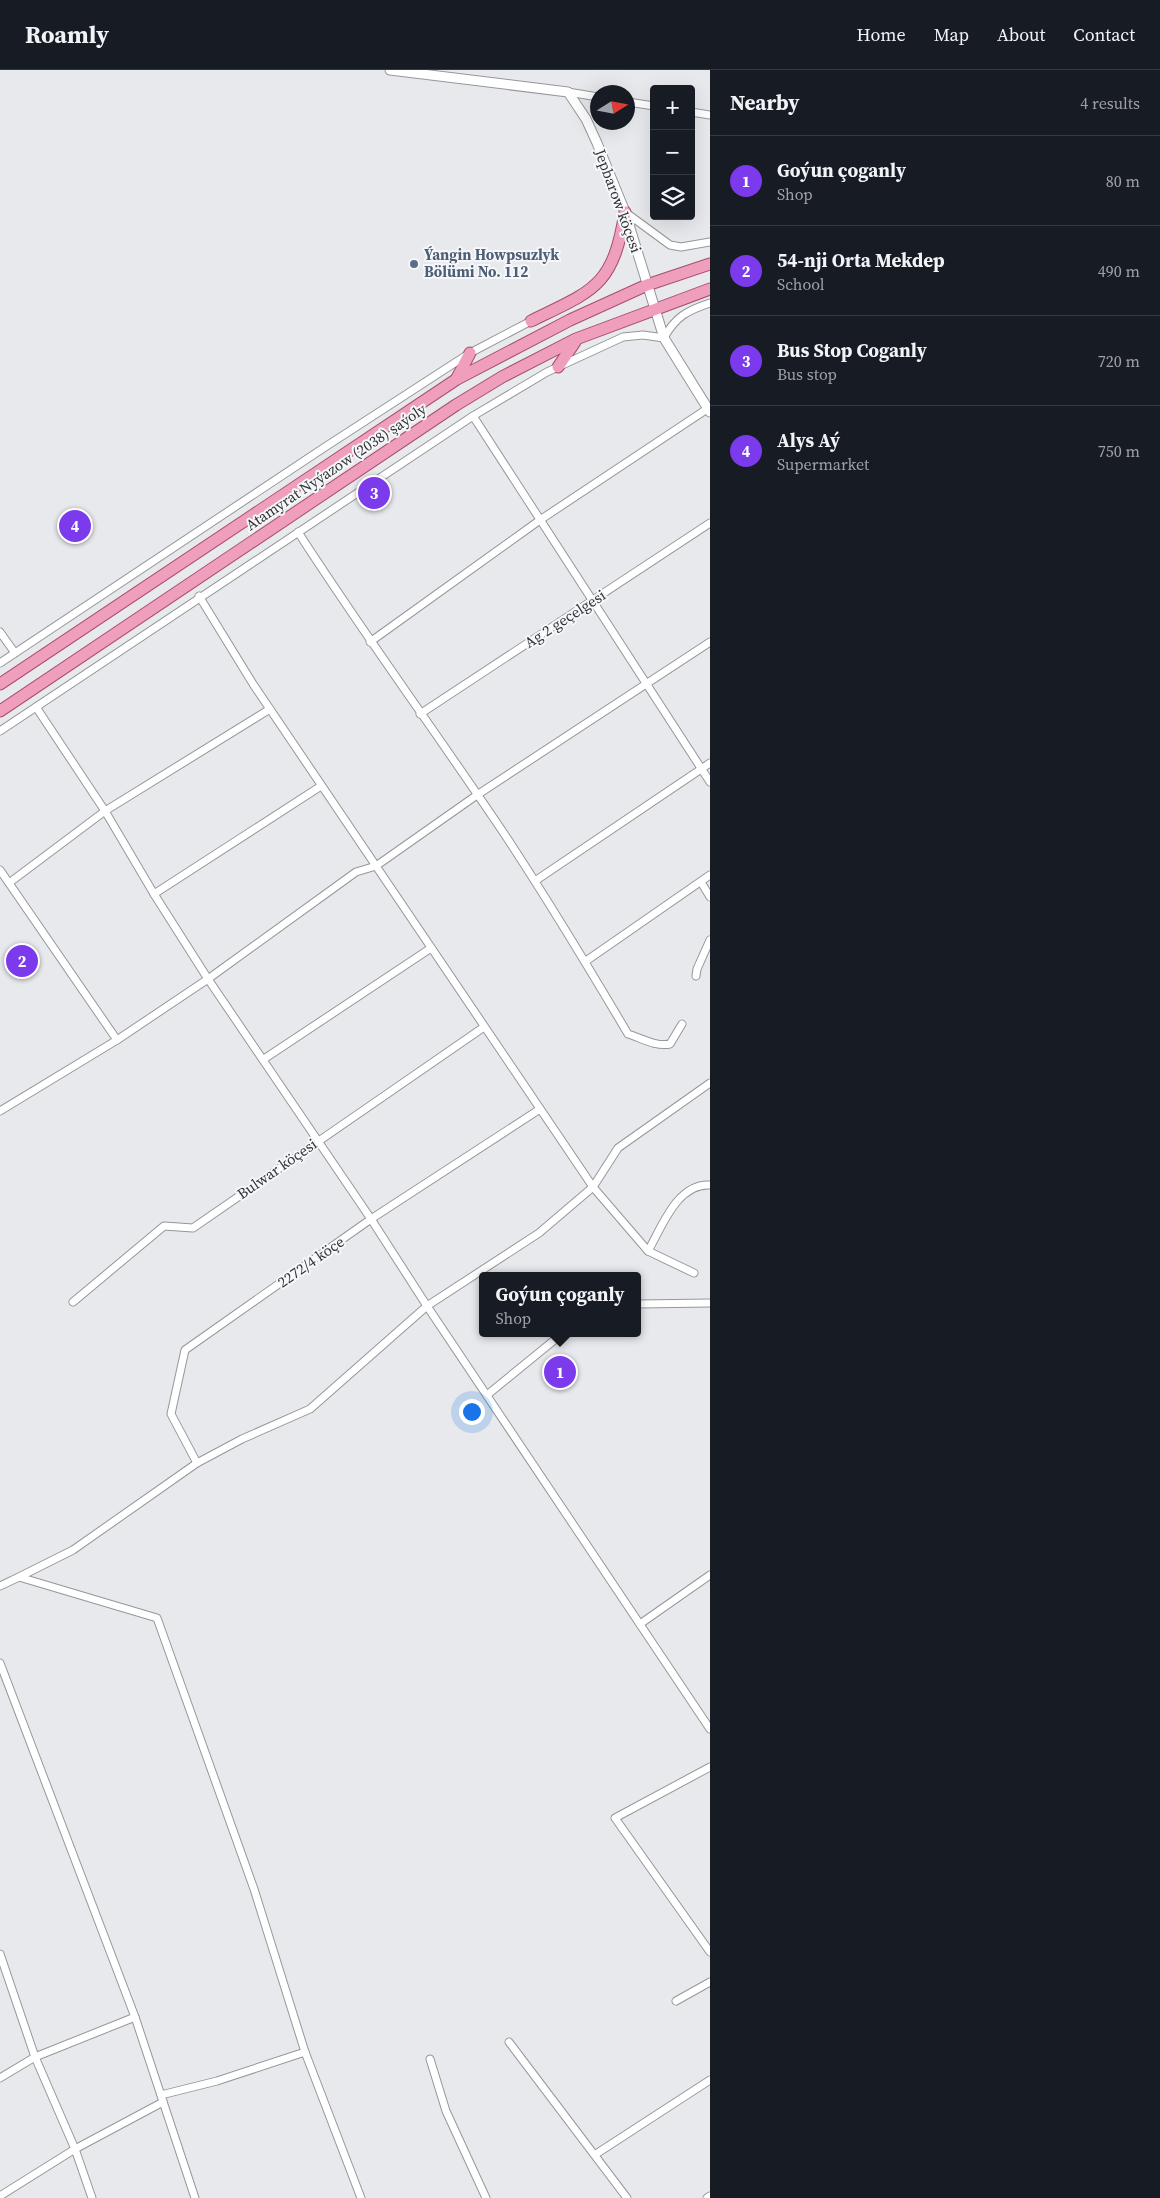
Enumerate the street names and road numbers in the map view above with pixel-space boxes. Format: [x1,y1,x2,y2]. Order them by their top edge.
street label: Jepbarow köçesi [590,145,647,256]
street label: Atamyrat Nyýazow (2038) şaýoly [242,400,430,534]
street label: Ag 2 geçelgesi [520,584,609,653]
street label: Bulwar köçesi [233,1133,321,1204]
street label: 2272/4 köçe [273,1231,349,1292]

